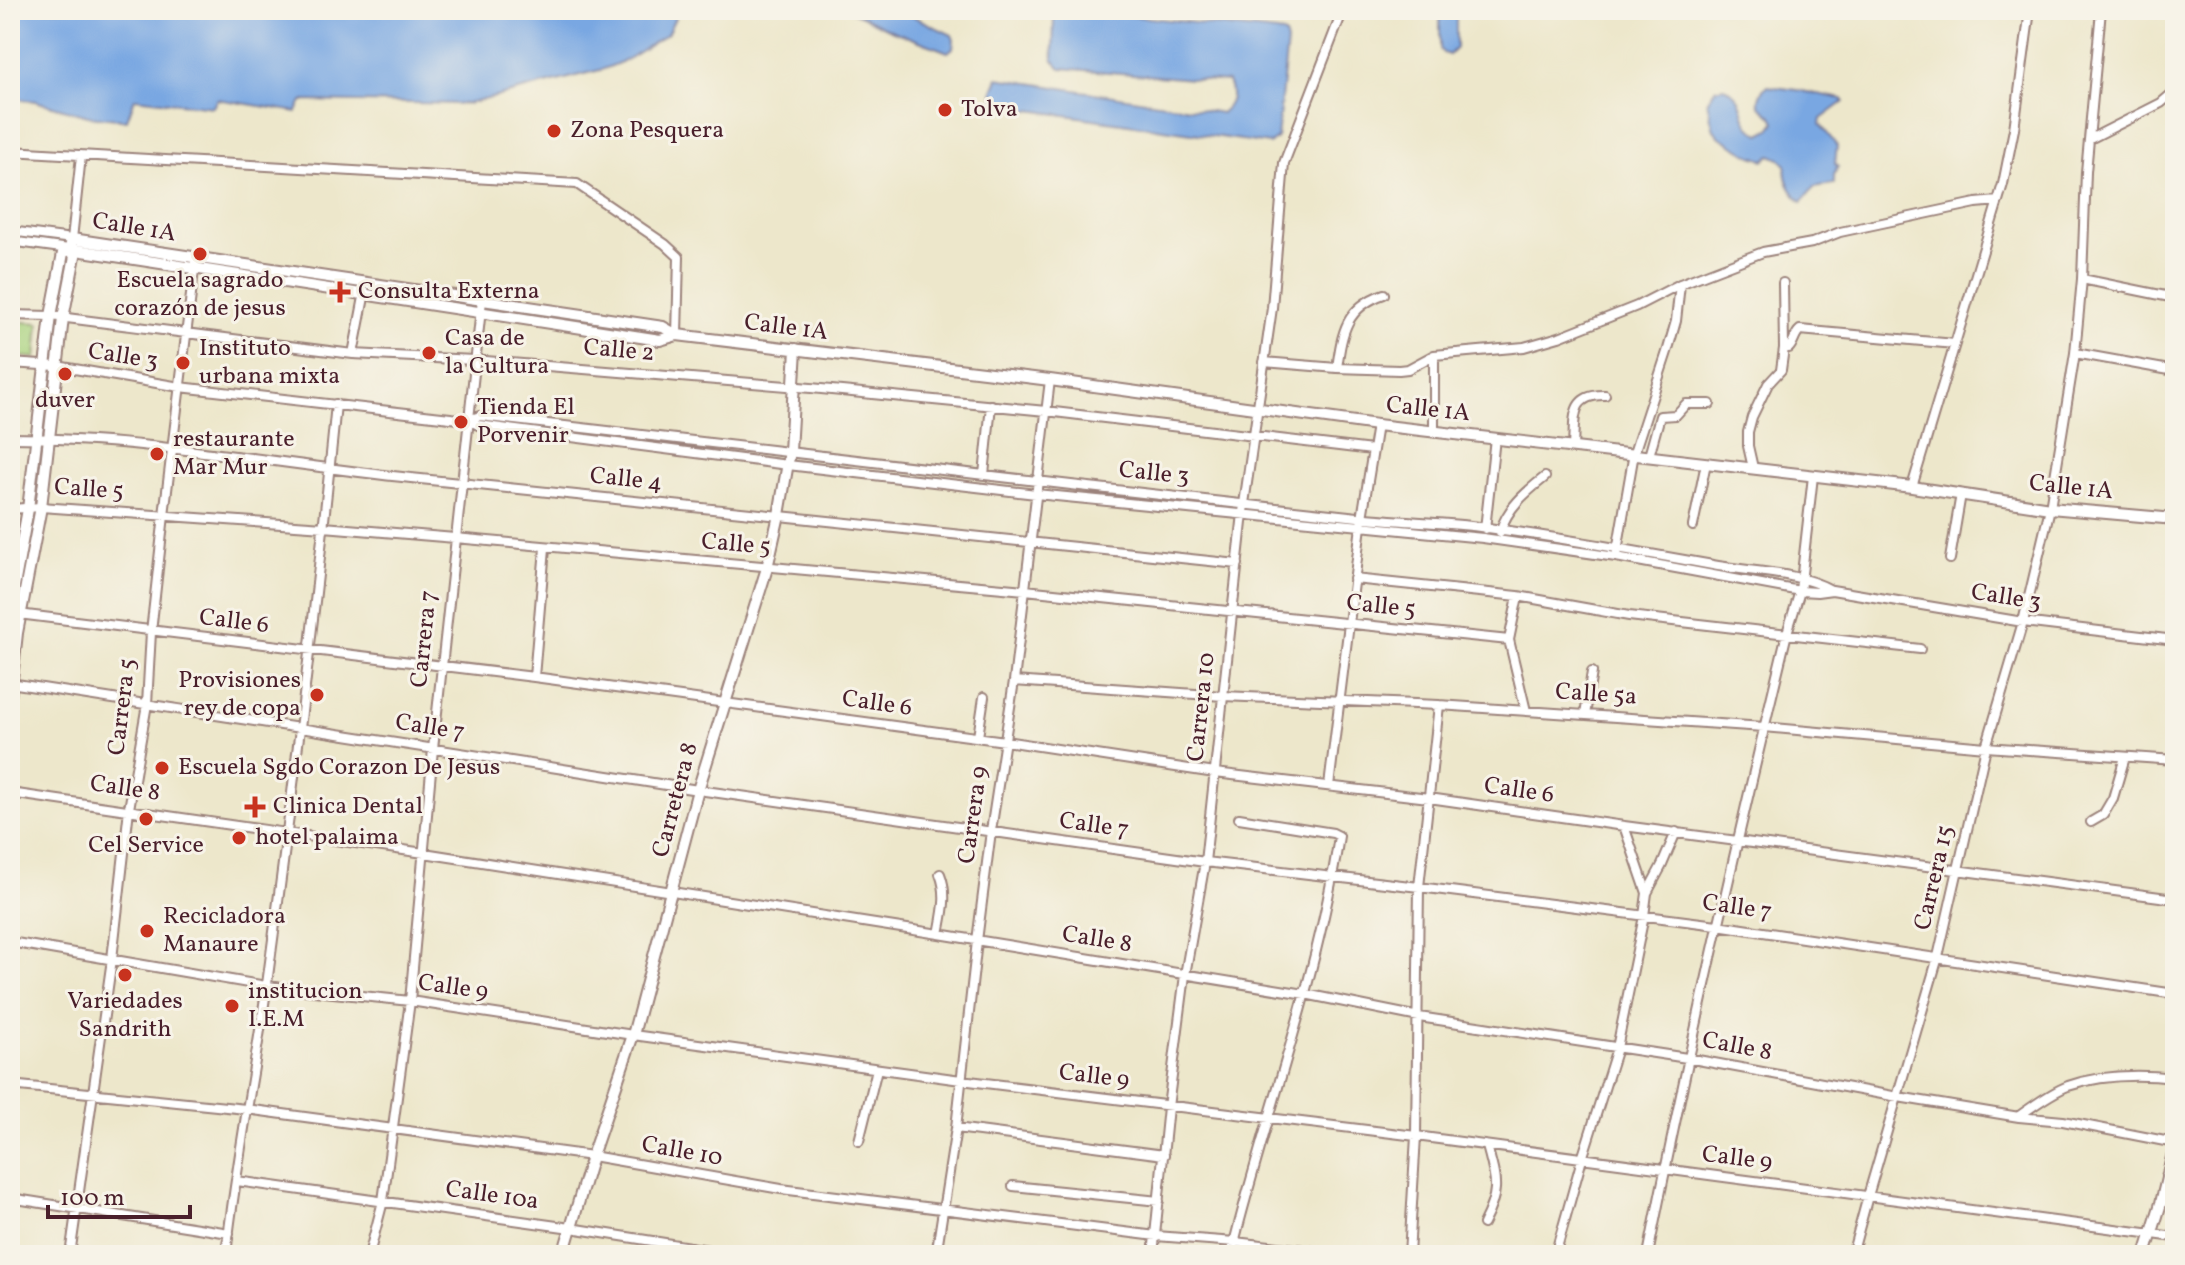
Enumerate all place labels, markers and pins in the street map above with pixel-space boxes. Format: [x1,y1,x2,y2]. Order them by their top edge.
place label: Tolva [961,93,1018,127]
marker: Tolva [936,101,954,119]
place label: Zona Pesquera [570,114,724,148]
marker: Zona Pesquera [545,122,563,140]
marker: Escuela sagrado corazón de jesus [191,245,209,263]
place label: Escuela sagrado corazón de jesus [114,264,286,326]
place label: Consulta Externa [358,275,540,309]
marker: Consulta Externa [329,281,351,303]
place label: Casa de la Cultura [445,322,549,384]
place label: Instituto urbana mixta [199,332,340,394]
marker: Casa de la Cultura [420,344,438,362]
marker: Instituto urbana mixta [174,354,192,372]
marker: duver [56,365,74,383]
place label: duver [35,384,95,418]
place label: Tienda El Porvenir [477,391,575,453]
marker: Tienda El Porvenir [452,413,470,431]
place label: restaurante Mar Mur [173,423,295,485]
marker: restaurante Mar Mur [148,445,166,463]
place label: Provisiones rey de copa [178,664,301,726]
marker: Provisiones rey de copa [308,686,326,704]
place label: Escuela Sgdo Corazon De Jesus [178,751,500,785]
marker: Escuela Sgdo Corazon De Jesus [153,759,171,777]
place label: Clinica Dental [273,790,423,824]
marker: Clinica Dental [244,796,266,818]
marker: Cel Service [137,810,155,828]
place label: hotel palaima [255,821,399,855]
place label: Cel Service [88,829,204,863]
marker: hotel palaima [230,829,248,847]
place label: Recicladora Manaure [163,900,286,962]
marker: Recicladora Manaure [138,922,156,940]
marker: Variedades Sandrith [116,966,134,984]
place label: institucion I.E.M [248,975,362,1037]
place label: Variedades Sandrith [67,985,183,1047]
marker: institucion I.E.M [223,997,241,1015]

